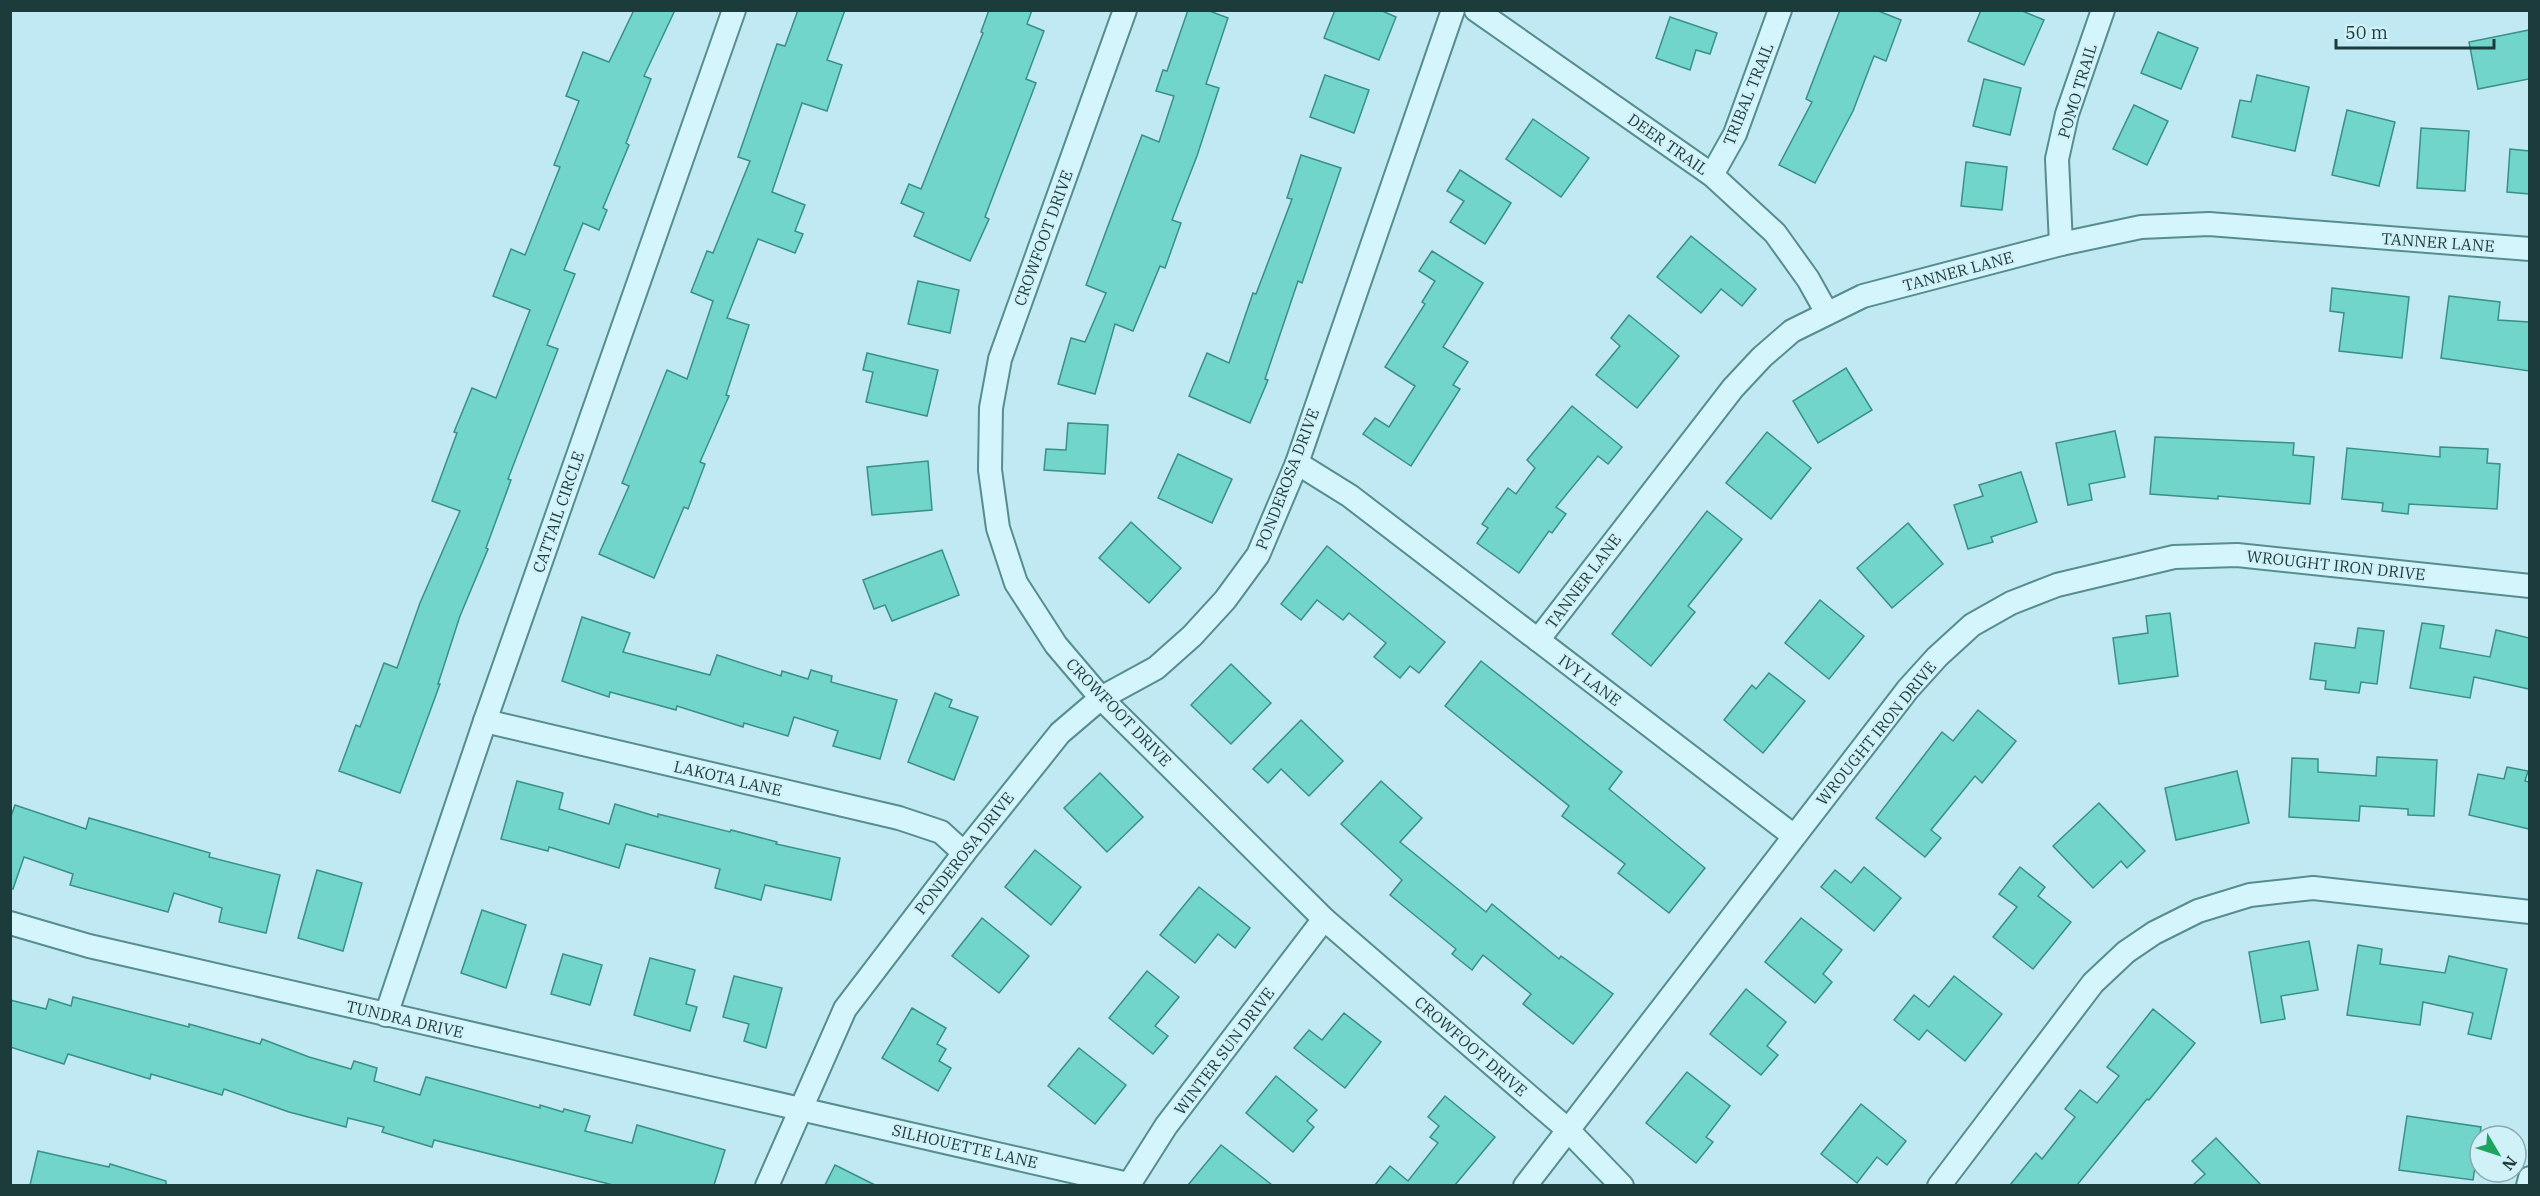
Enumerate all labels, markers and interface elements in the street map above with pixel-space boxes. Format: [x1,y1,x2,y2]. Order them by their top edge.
scale bar [2336,12,2494,50]
text: 50 m [2345,21,2388,44]
street label: TRIBAL TRAIL [1718,40,1778,148]
street label: POMO TRAIL [2053,41,2101,141]
street label: DEER TRAIL [1624,109,1712,179]
street label: CROWFOOT DRIVE [1009,167,1077,309]
street label: TANNER LANE [2381,228,2495,256]
street label: TANNER LANE [1901,247,2015,295]
street label: PONDEROSA DRIVE [1251,405,1323,553]
street label: CATTAIL CIRCLE [528,449,588,575]
street label: TANNER LANE [1541,530,1625,632]
street label: WROUGHT IRON DRIVE [2246,546,2426,584]
street label: IVY LANE [1555,650,1625,710]
street label: CROWFOOT DRIVE [1062,654,1176,770]
street label: WROUGHT IRON DRIVE [1812,657,1940,809]
street label: LAKOTA LANE [672,756,784,800]
street label: PONDEROSA DRIVE [910,788,1018,918]
street label: WINTER SUN DRIVE [1170,983,1278,1119]
street label: CROWFOOT DRIVE [1410,992,1532,1100]
street label: TUNDRA DRIVE [344,996,466,1042]
street label: SILHOUETTE LANE [890,1119,1040,1173]
north arrow [2468,1124,2528,1184]
text: N [2498,1152,2521,1175]

